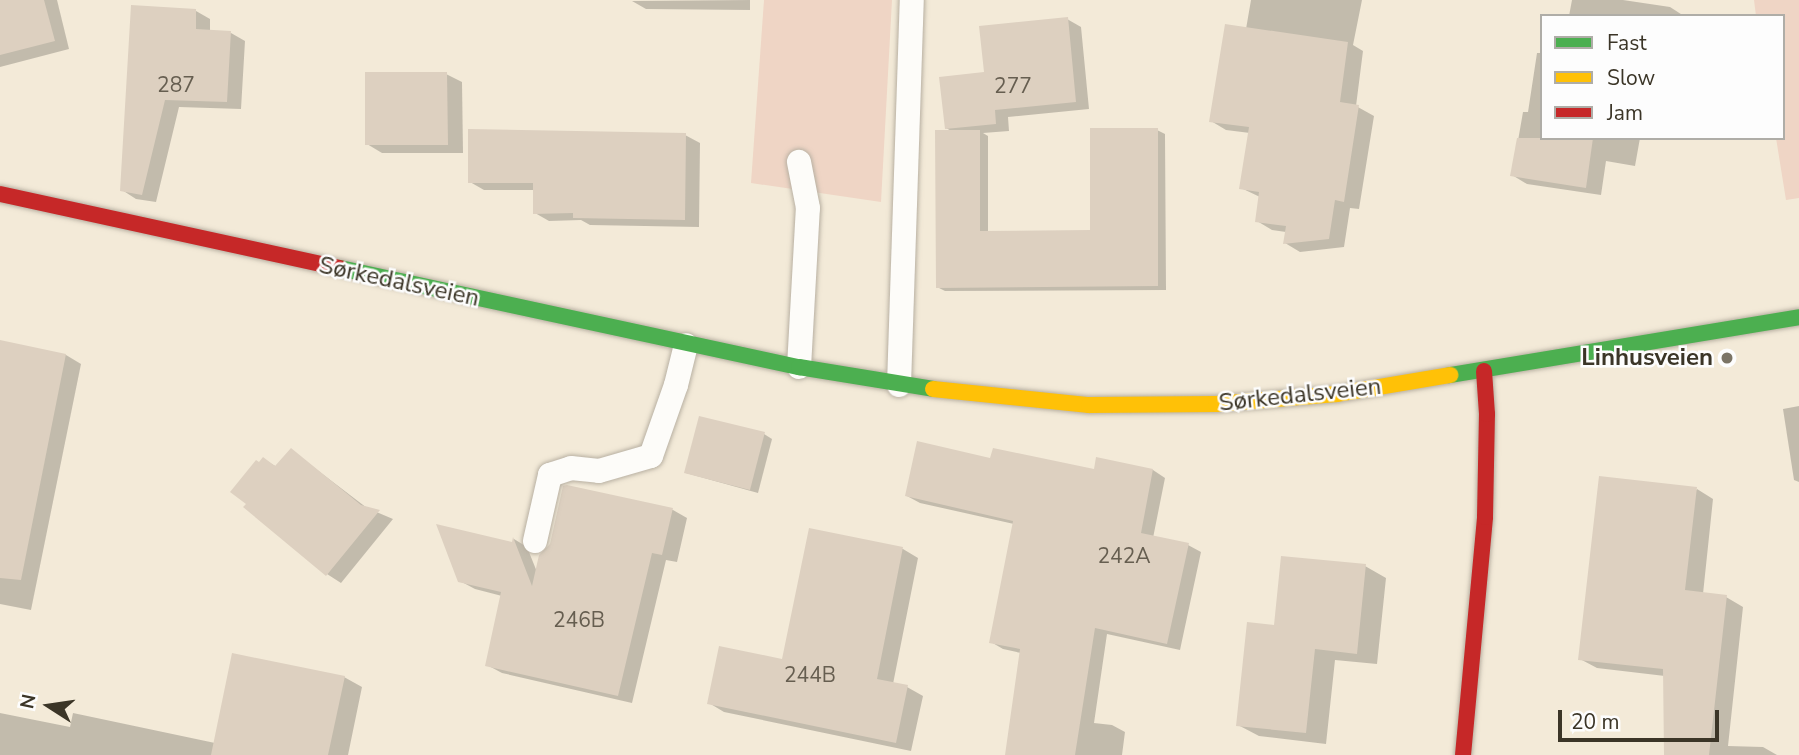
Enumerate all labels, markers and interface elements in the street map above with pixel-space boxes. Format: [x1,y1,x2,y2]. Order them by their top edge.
legend [1540,14,1785,140]
text: Fast [1607,29,1647,57]
text: Slow [1607,64,1655,92]
house number: 287 [157,72,195,98]
house number: 277 [994,73,1032,99]
text: Jam [1607,99,1643,127]
street label: Sørkedalsveien [316,251,482,313]
place label: Linhusveien [1581,344,1713,372]
marker: Linhusveien [1719,350,1735,366]
street label: Sørkedalsveien [1217,372,1383,418]
house number: 242A [1097,543,1151,569]
house number: 246B [553,607,605,633]
house number: 244B [784,662,836,688]
north arrow [14,671,84,741]
text: N [14,692,43,711]
scale bar [1561,696,1722,740]
text: 20 m [1571,708,1620,736]

